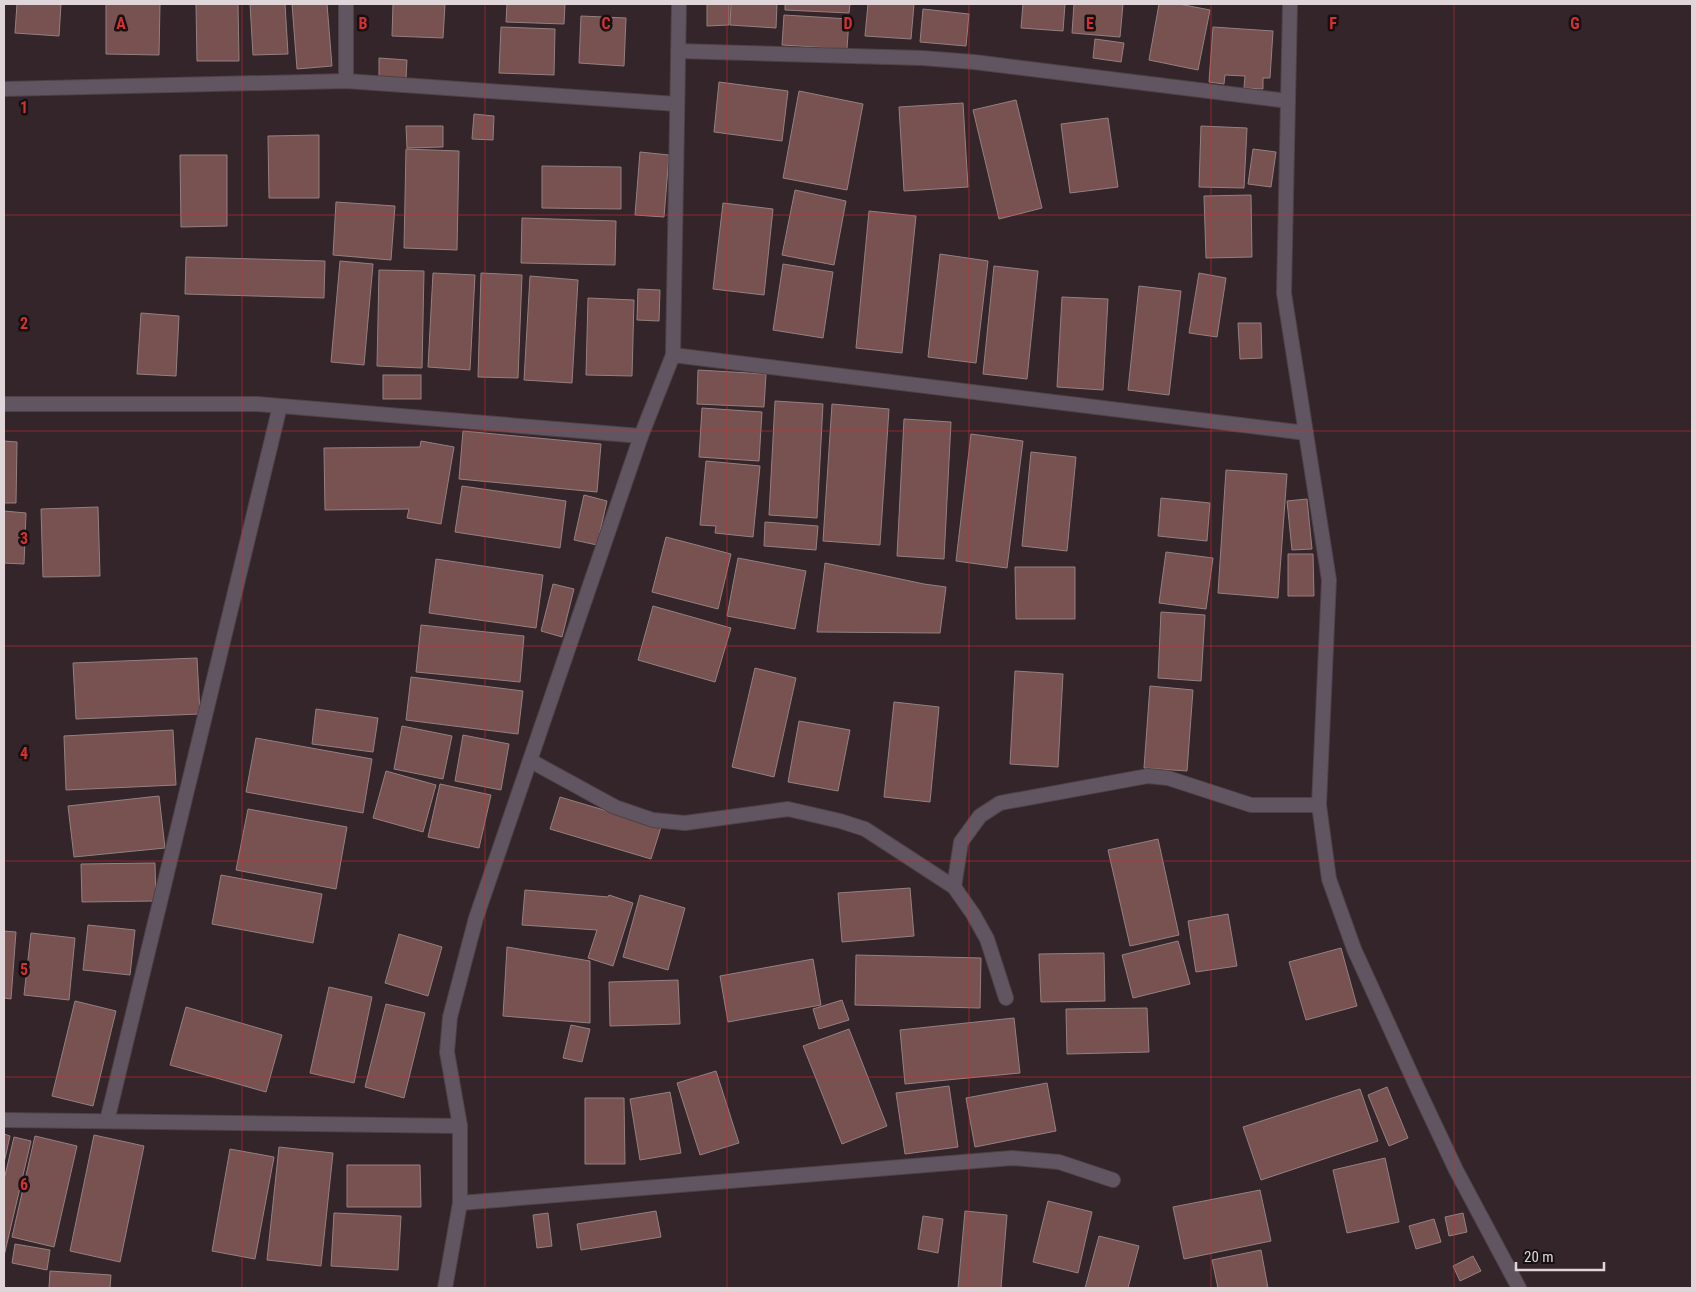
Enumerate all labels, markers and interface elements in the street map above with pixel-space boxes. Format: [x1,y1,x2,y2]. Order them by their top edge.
text: A [116,14,126,33]
text: B [359,14,368,33]
text: C [601,14,611,33]
text: D [843,14,853,33]
text: E [1086,14,1094,33]
text: F [1329,14,1337,33]
text: G [1570,14,1580,33]
text: 1 [20,98,28,117]
text: 2 [20,314,28,333]
text: 3 [20,529,28,548]
text: 4 [20,744,28,763]
text: 5 [20,960,28,979]
text: 6 [20,1175,28,1194]
scale bar [1516,1240,1604,1272]
text: 20 m [1524,1248,1554,1266]

